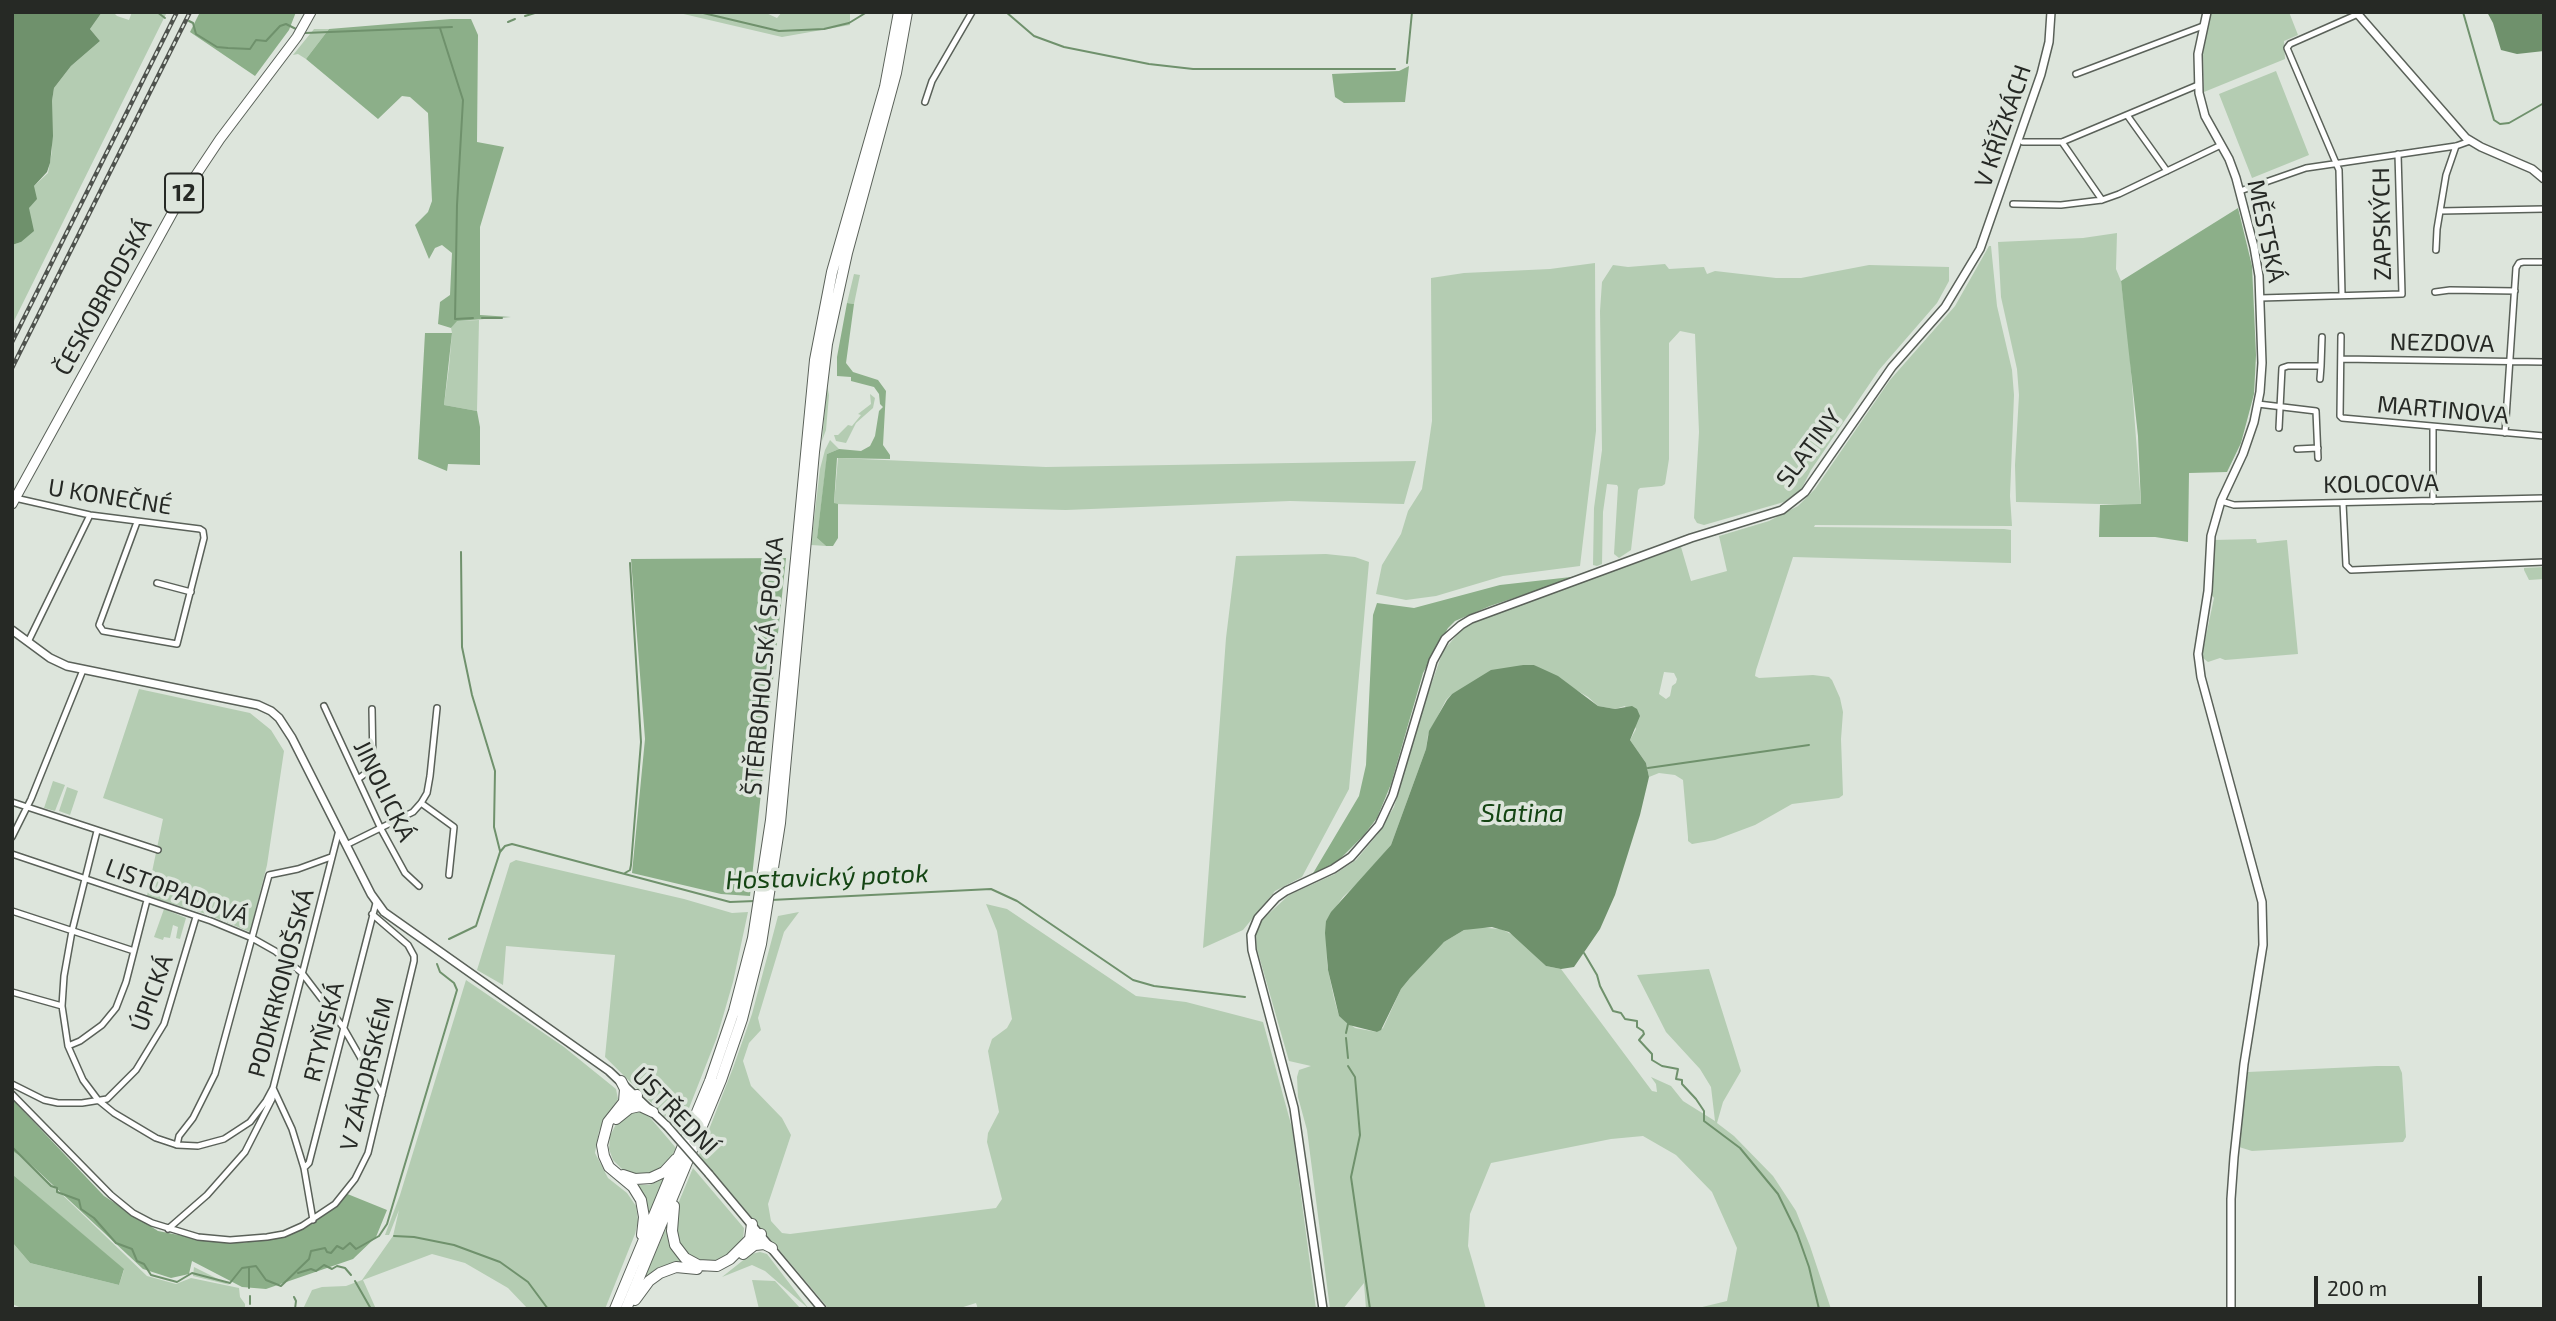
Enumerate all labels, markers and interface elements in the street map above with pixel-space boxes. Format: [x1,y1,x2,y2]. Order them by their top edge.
street label: V KŘÍŽKÁCH [1969,61,2037,191]
street label: ZAPSKÝCH [2367,167,2397,281]
road number: 12 [165,174,203,212]
street label: MĚSTSKÁ [2241,177,2291,285]
street label: ČESKOBRODSKÁ [48,214,158,380]
street label: NEZDOVA [2390,328,2494,358]
street label: MARTINOVA [2376,390,2510,430]
street label: SLATINY [1770,403,1848,493]
street label: KOLOCOVA [2323,469,2439,499]
street label: U KONEČNÉ [46,473,174,521]
street label: ŠTĚRBOHOLSKÁ SPOJKA [738,536,790,796]
street label: JINOLICKÁ [347,736,421,846]
water label: Slatina [1480,797,1564,829]
street label: LISTOPADOVÁ [101,853,253,931]
water label: Hostavický potok [725,858,929,896]
street label: PODKRKONOŠSKÁ [242,886,320,1080]
street label: ÚPICKÁ [125,951,179,1035]
street label: RTYŇSKÁ [298,979,350,1085]
street label: V ZÁHORSKÉM [334,994,400,1154]
street label: ÚSTŘEDNÍ [626,1061,724,1161]
scale bar [2318,1262,2486,1306]
text: 200 m [2327,1275,2387,1300]

